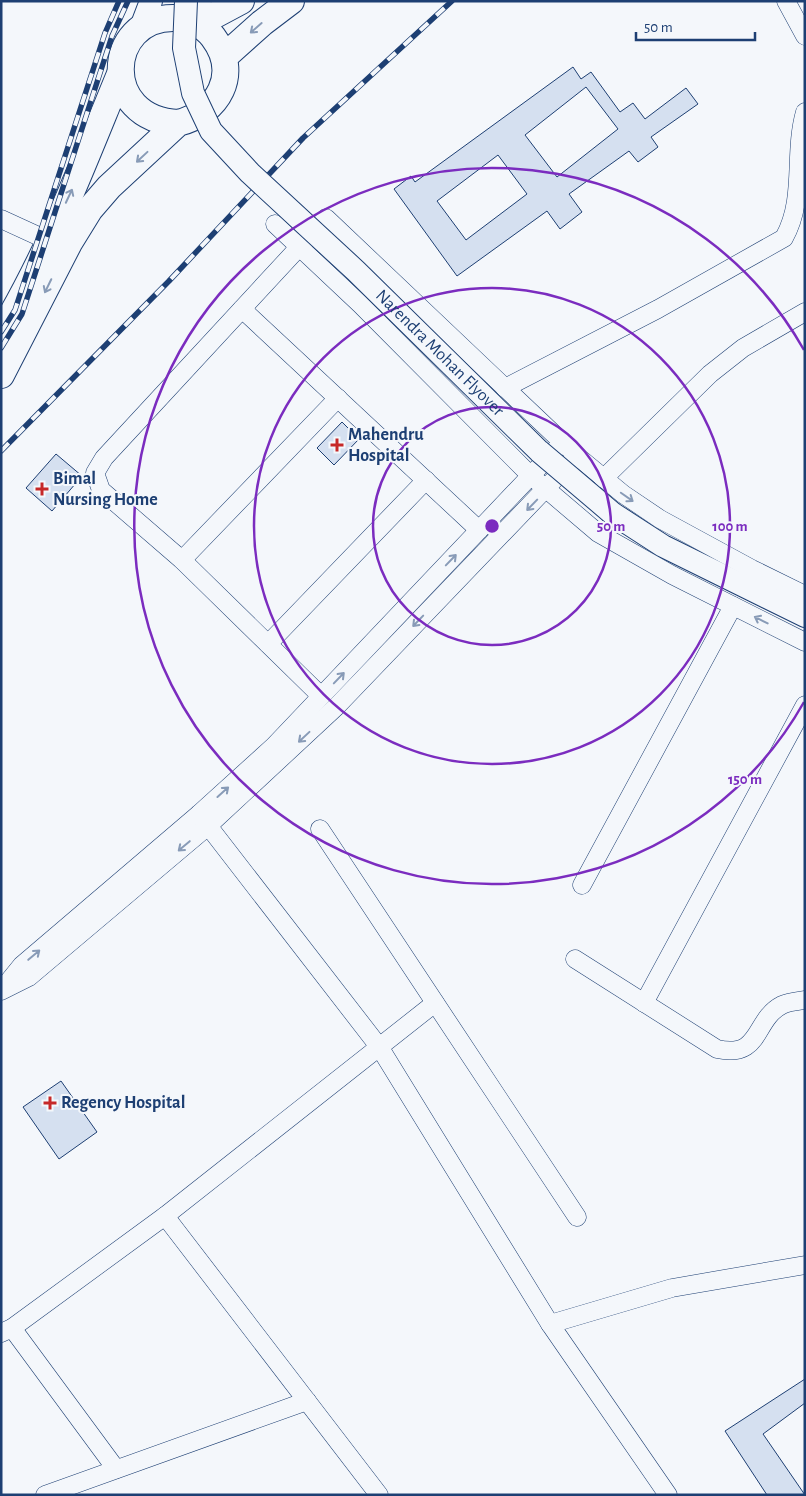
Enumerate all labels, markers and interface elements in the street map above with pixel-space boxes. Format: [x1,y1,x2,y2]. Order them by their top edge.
scale bar [636,10,755,42]
text: 50 m [644,20,673,35]
one-way arrow [250,22,263,34]
one-way arrow [135,151,148,162]
one-way arrow [65,189,75,204]
one-way arrow [43,278,52,293]
street label: Narendra Mohan Flyover [372,287,507,420]
place label: Mahendru Hospital [348,426,424,465]
marker: Mahendru Hospital [330,438,344,452]
place label: Bimal Nursing Home [53,470,158,509]
marker: Bimal Nursing Home [35,482,49,496]
one-way arrow [619,492,633,502]
one-way arrow [526,498,538,511]
centre of rings [483,517,501,535]
text: 50 m [597,519,625,534]
text: 100 m [712,519,748,534]
one-way arrow [445,554,457,566]
one-way arrow [413,615,425,627]
one-way arrow [754,615,769,624]
one-way arrow [332,672,344,684]
one-way arrow [298,731,310,743]
text: 150 m [728,772,762,787]
one-way arrow [217,786,230,798]
one-way arrow [178,841,191,852]
one-way arrow [27,949,40,961]
place label: Regency Hospital [61,1094,185,1112]
marker: Regency Hospital [43,1096,57,1110]

